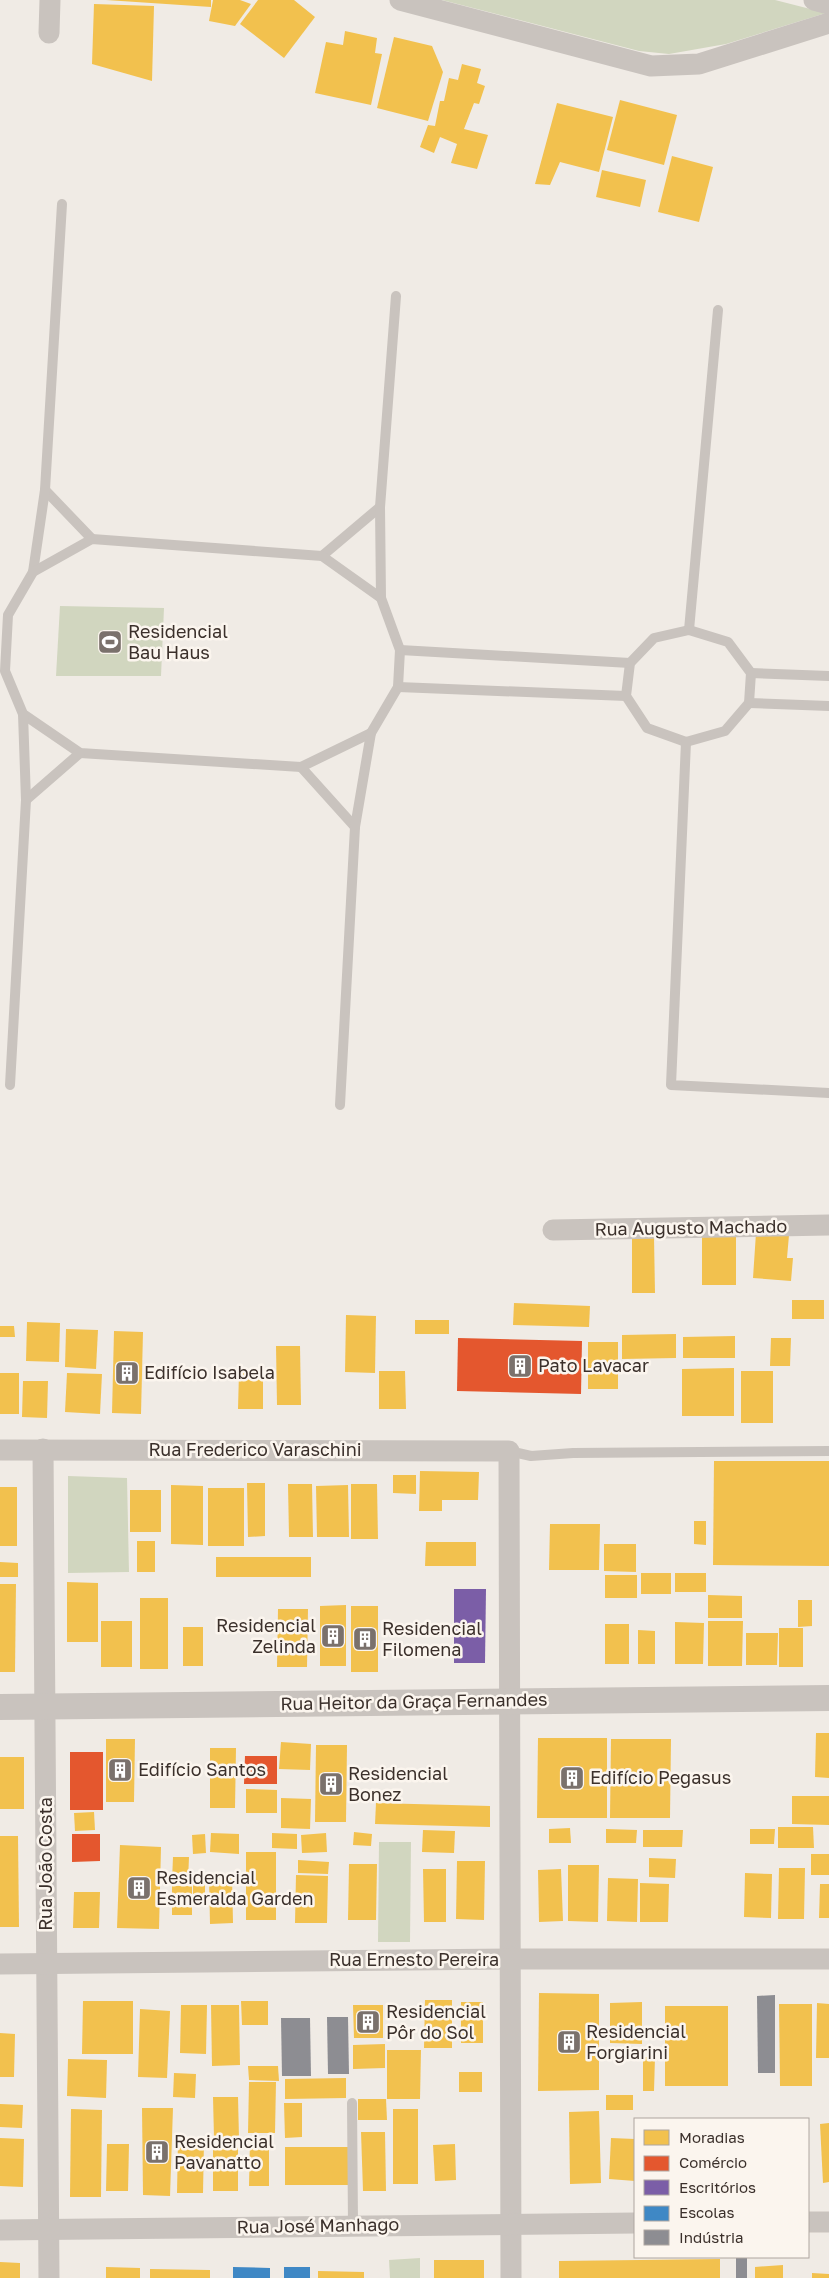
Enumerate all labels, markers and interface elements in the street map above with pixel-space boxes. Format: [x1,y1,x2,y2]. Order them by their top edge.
place label: Residencial Bau Haus [128,620,228,663]
sports icon: Residencial Bau Haus [97,629,123,655]
street label: Rua Augusto Machado [595,1214,787,1240]
building icon: Pato Lavacar [507,1353,533,1379]
place label: Pato Lavacar [538,1354,649,1376]
building icon: Edifício Isabela [114,1360,140,1386]
place label: Edifício Isabela [144,1361,275,1383]
street label: Rua Frederico Varaschini [148,1438,362,1460]
place label: Residencial Zelinda [216,1614,316,1657]
place label: Residencial Filomena [382,1617,482,1660]
building icon: Residencial Zelinda [320,1623,346,1649]
building icon: Residencial Filomena [352,1626,378,1652]
street label: Rua Heitor da Graça Fernandes [280,1688,548,1714]
building icon: Edifício Santos [107,1757,133,1783]
place label: Edifício Santos [138,1758,266,1780]
place label: Residencial Bonez [348,1762,448,1805]
building icon: Edifício Pegasus [559,1765,585,1791]
place label: Edifício Pegasus [590,1766,731,1788]
building icon: Residencial Bonez [318,1771,344,1797]
street label: Rua João Costa [34,1797,56,1931]
place label: Residencial Esmeralda Garden [156,1866,314,1909]
building icon: Residencial Esmeralda Garden [126,1875,152,1901]
street label: Rua Ernesto Pereira [329,1948,499,1970]
place label: Residencial Pôr do Sol [386,2000,486,2043]
building icon: Residencial Pôr do Sol [355,2009,381,2035]
place label: Residencial Forgiarini [586,2020,686,2063]
building icon: Residencial Forgiarini [556,2029,582,2055]
legend [634,2118,809,2258]
text: Moradias [679,2128,745,2146]
place label: Residencial Pavanatto [174,2130,274,2173]
building icon: Residencial Pavanatto [144,2139,170,2165]
text: Comércio [679,2153,747,2171]
text: Escritórios [679,2178,756,2196]
text: Escolas [679,2203,735,2221]
street label: Rua José Manhago [237,2213,399,2237]
text: Indústria [679,2228,744,2246]

